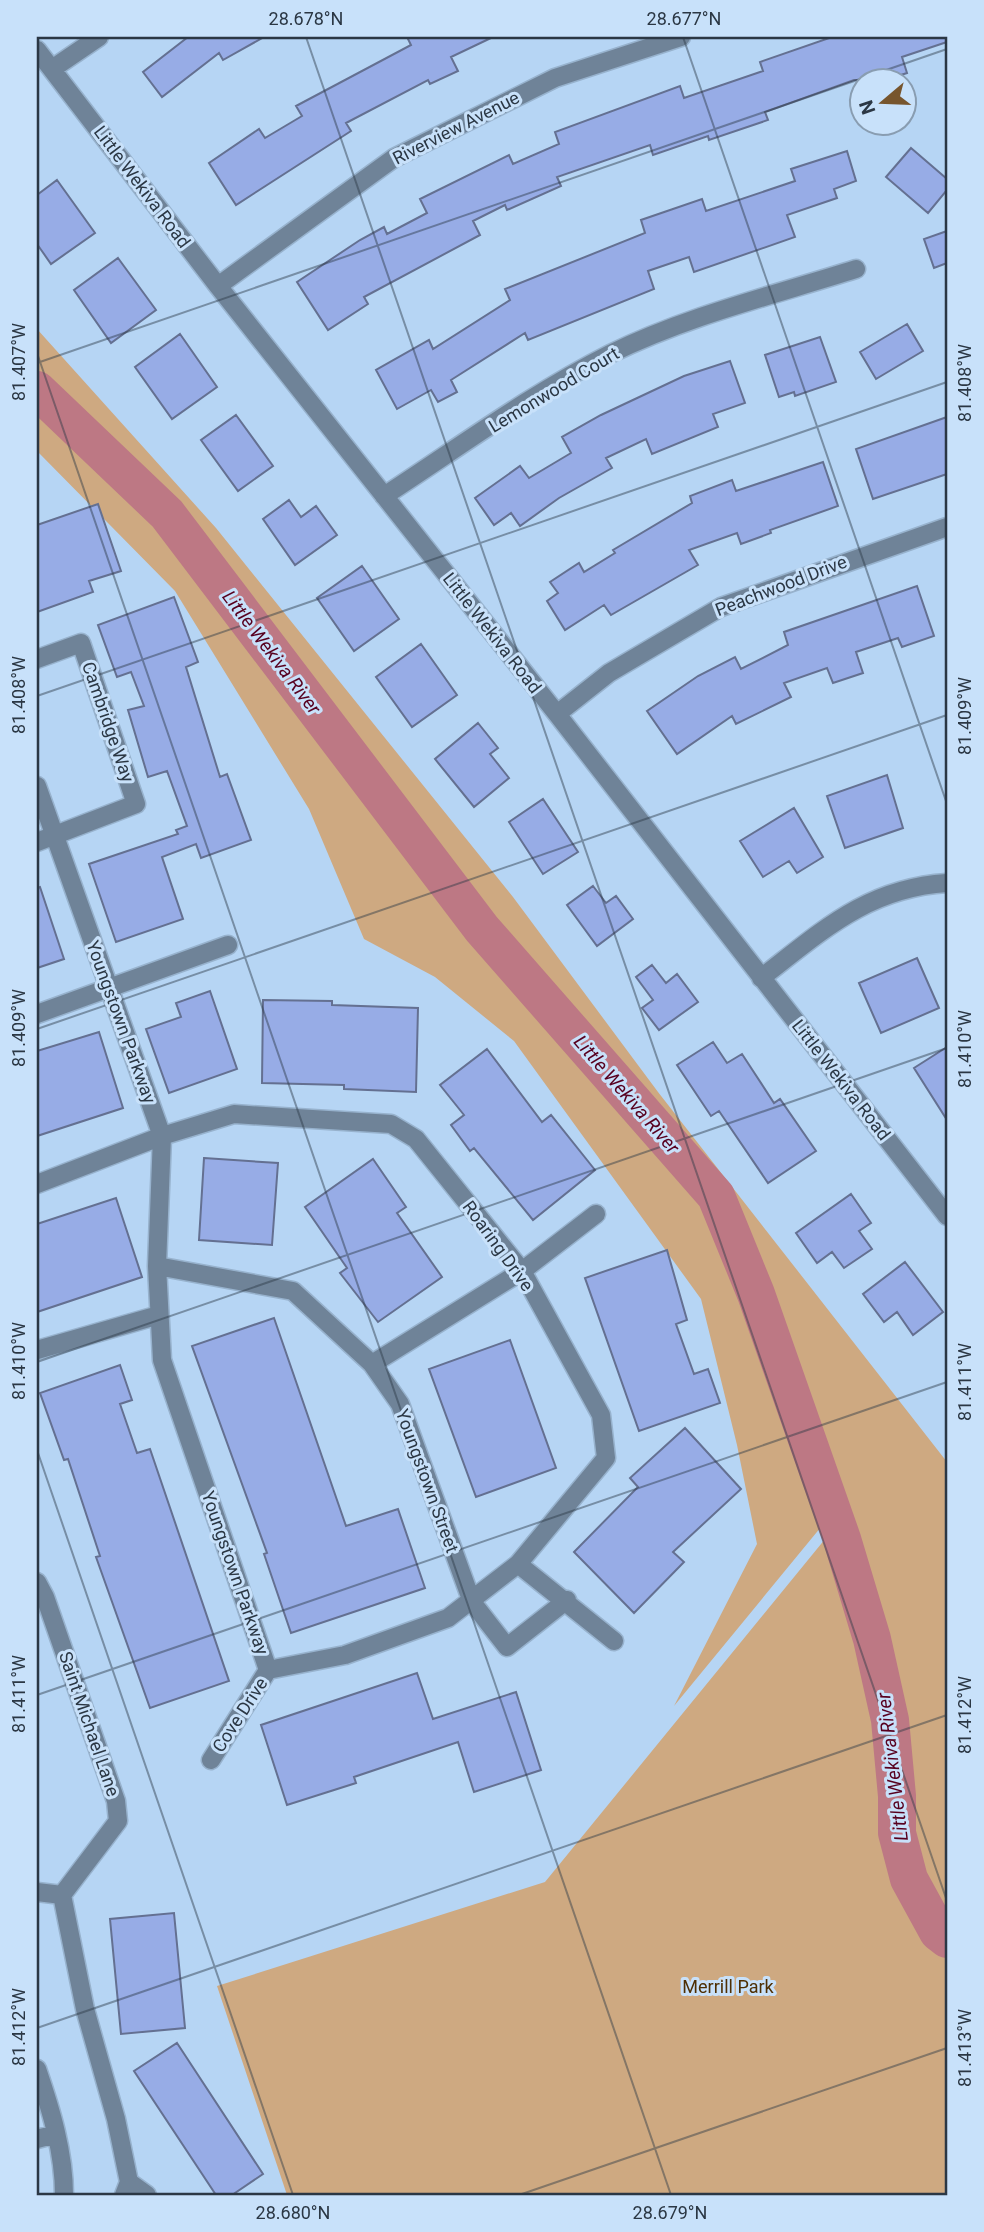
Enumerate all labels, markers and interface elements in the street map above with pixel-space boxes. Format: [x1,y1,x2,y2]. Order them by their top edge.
text: 28.678°N [269,8,343,29]
text: 28.677°N [647,8,721,29]
north arrow [848,66,918,136]
street label: Riverview Avenue [389,87,523,169]
text: N [854,97,880,117]
street label: Little Wekiva Road [90,122,195,252]
text: 81.407°W [8,323,29,401]
street label: Lemonwood Court [485,342,623,437]
text: 81.408°W [954,344,975,422]
street label: Peachwood Drive [712,551,849,620]
street label: Little Wekiva Road [439,568,546,697]
water label: Little Wekiva River [218,586,326,719]
text: 81.408°W [8,656,29,734]
street label: Cambridge Way [78,659,139,785]
text: 81.409°W [954,677,975,755]
street label: Youngstown Parkway [82,938,161,1107]
text: 81.409°W [8,989,29,1067]
text: 81.410°W [954,1010,975,1088]
street label: Little Wekiva Road [788,1015,895,1144]
water label: Little Wekiva River [569,1030,685,1159]
street label: Roaring Drive [459,1196,538,1295]
text: 81.410°W [8,1322,29,1400]
text: 81.411°W [954,1343,975,1421]
street label: Youngstown Street [392,1406,463,1556]
street label: Youngstown Parkway [198,1488,273,1658]
street label: Saint Michael Lane [55,1649,124,1799]
text: 81.411°W [8,1655,29,1733]
street label: Cove Drive [208,1673,272,1756]
text: 81.412°W [954,1676,975,1754]
water label: Little Wekiva River [872,1691,913,1842]
park label: Merrill Park [682,1976,775,1997]
text: 81.412°W [8,1988,29,2066]
text: 81.413°W [954,2009,975,2087]
text: 28.680°N [256,2202,330,2223]
text: 28.679°N [633,2202,707,2223]

